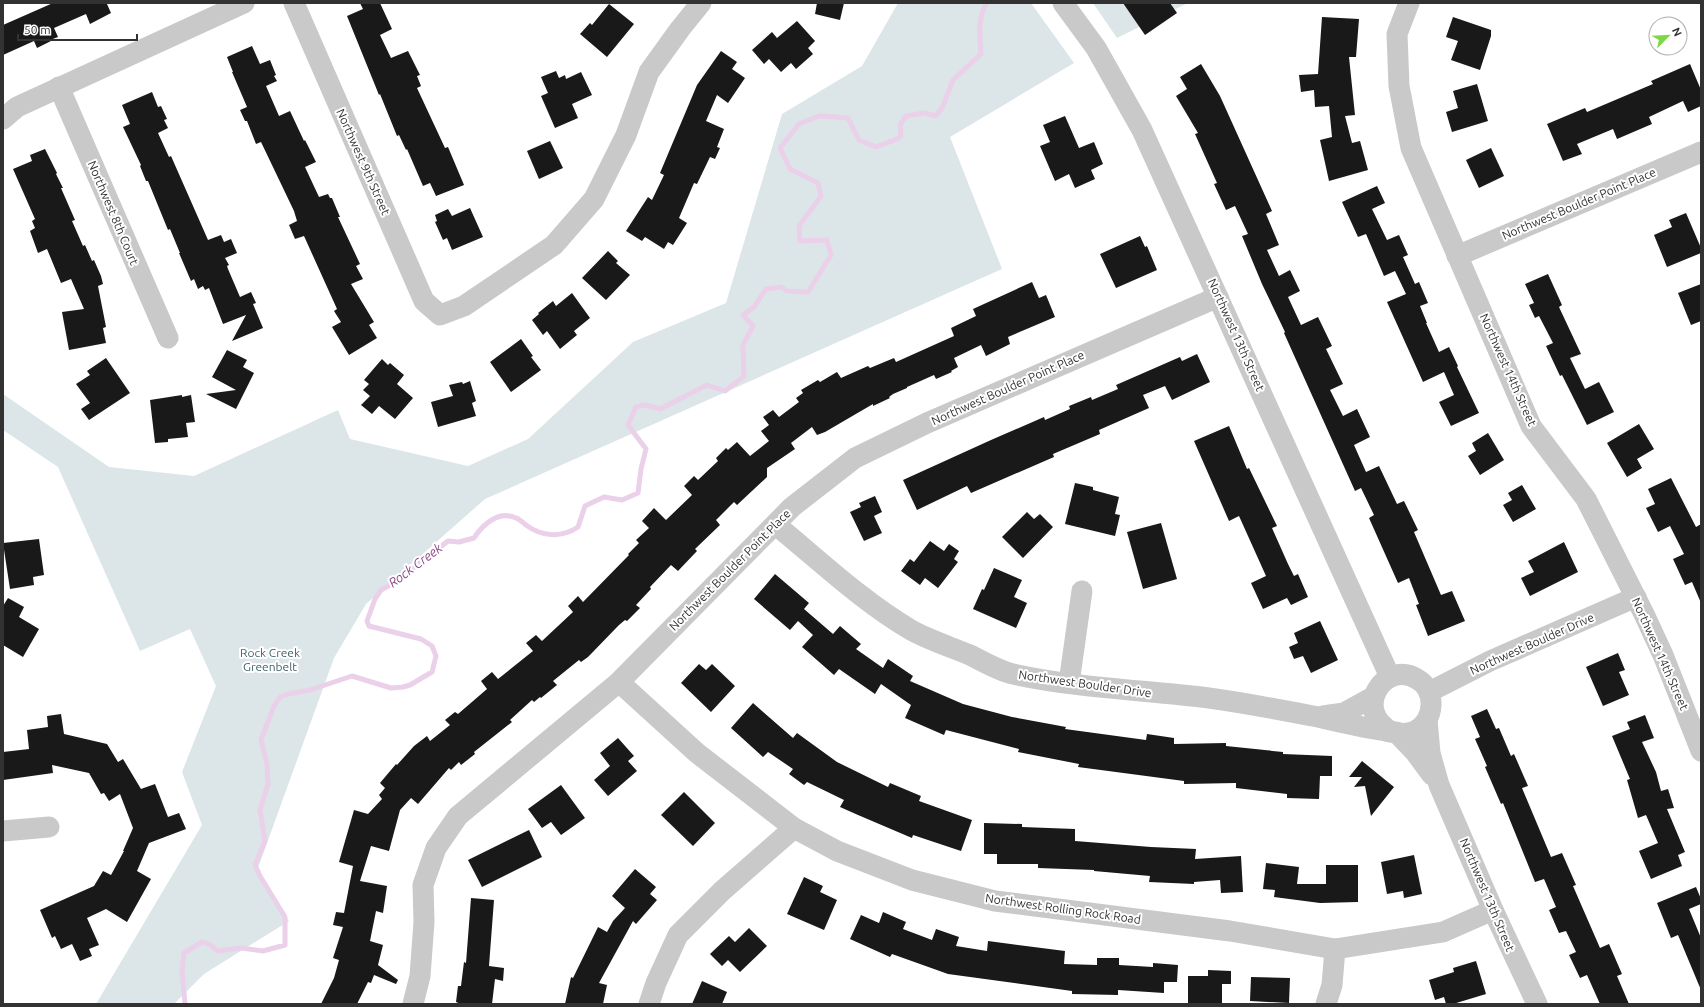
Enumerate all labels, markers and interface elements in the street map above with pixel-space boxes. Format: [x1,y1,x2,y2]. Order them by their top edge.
scale bar [18,16,137,42]
north arrow [1648,16,1688,56]
text: 50 m [24,23,51,36]
text: N [1670,26,1684,38]
street label: Northwest 9th Street [334,107,393,217]
street label: Northwest 8th Court [86,159,141,267]
street label: Northwest Boulder Point Place [1500,165,1658,242]
street label: Northwest 13th Street [1206,277,1267,393]
street label: Northwest 14th Street [1478,312,1539,428]
street label: Northwest Boulder Point Place [929,348,1086,427]
street label: Northwest Boulder Point Place [666,506,793,633]
water label: Rock Creek [385,540,445,590]
street label: Northwest 14th Street [1630,596,1691,712]
street label: Northwest Boulder Drive [1468,610,1596,677]
park label: Rock Creek Greenbelt [240,646,300,673]
street label: Northwest Boulder Drive [1018,668,1152,699]
street label: Northwest 13th Street [1458,836,1517,954]
street label: Northwest Rolling Rock Road [984,891,1142,926]

